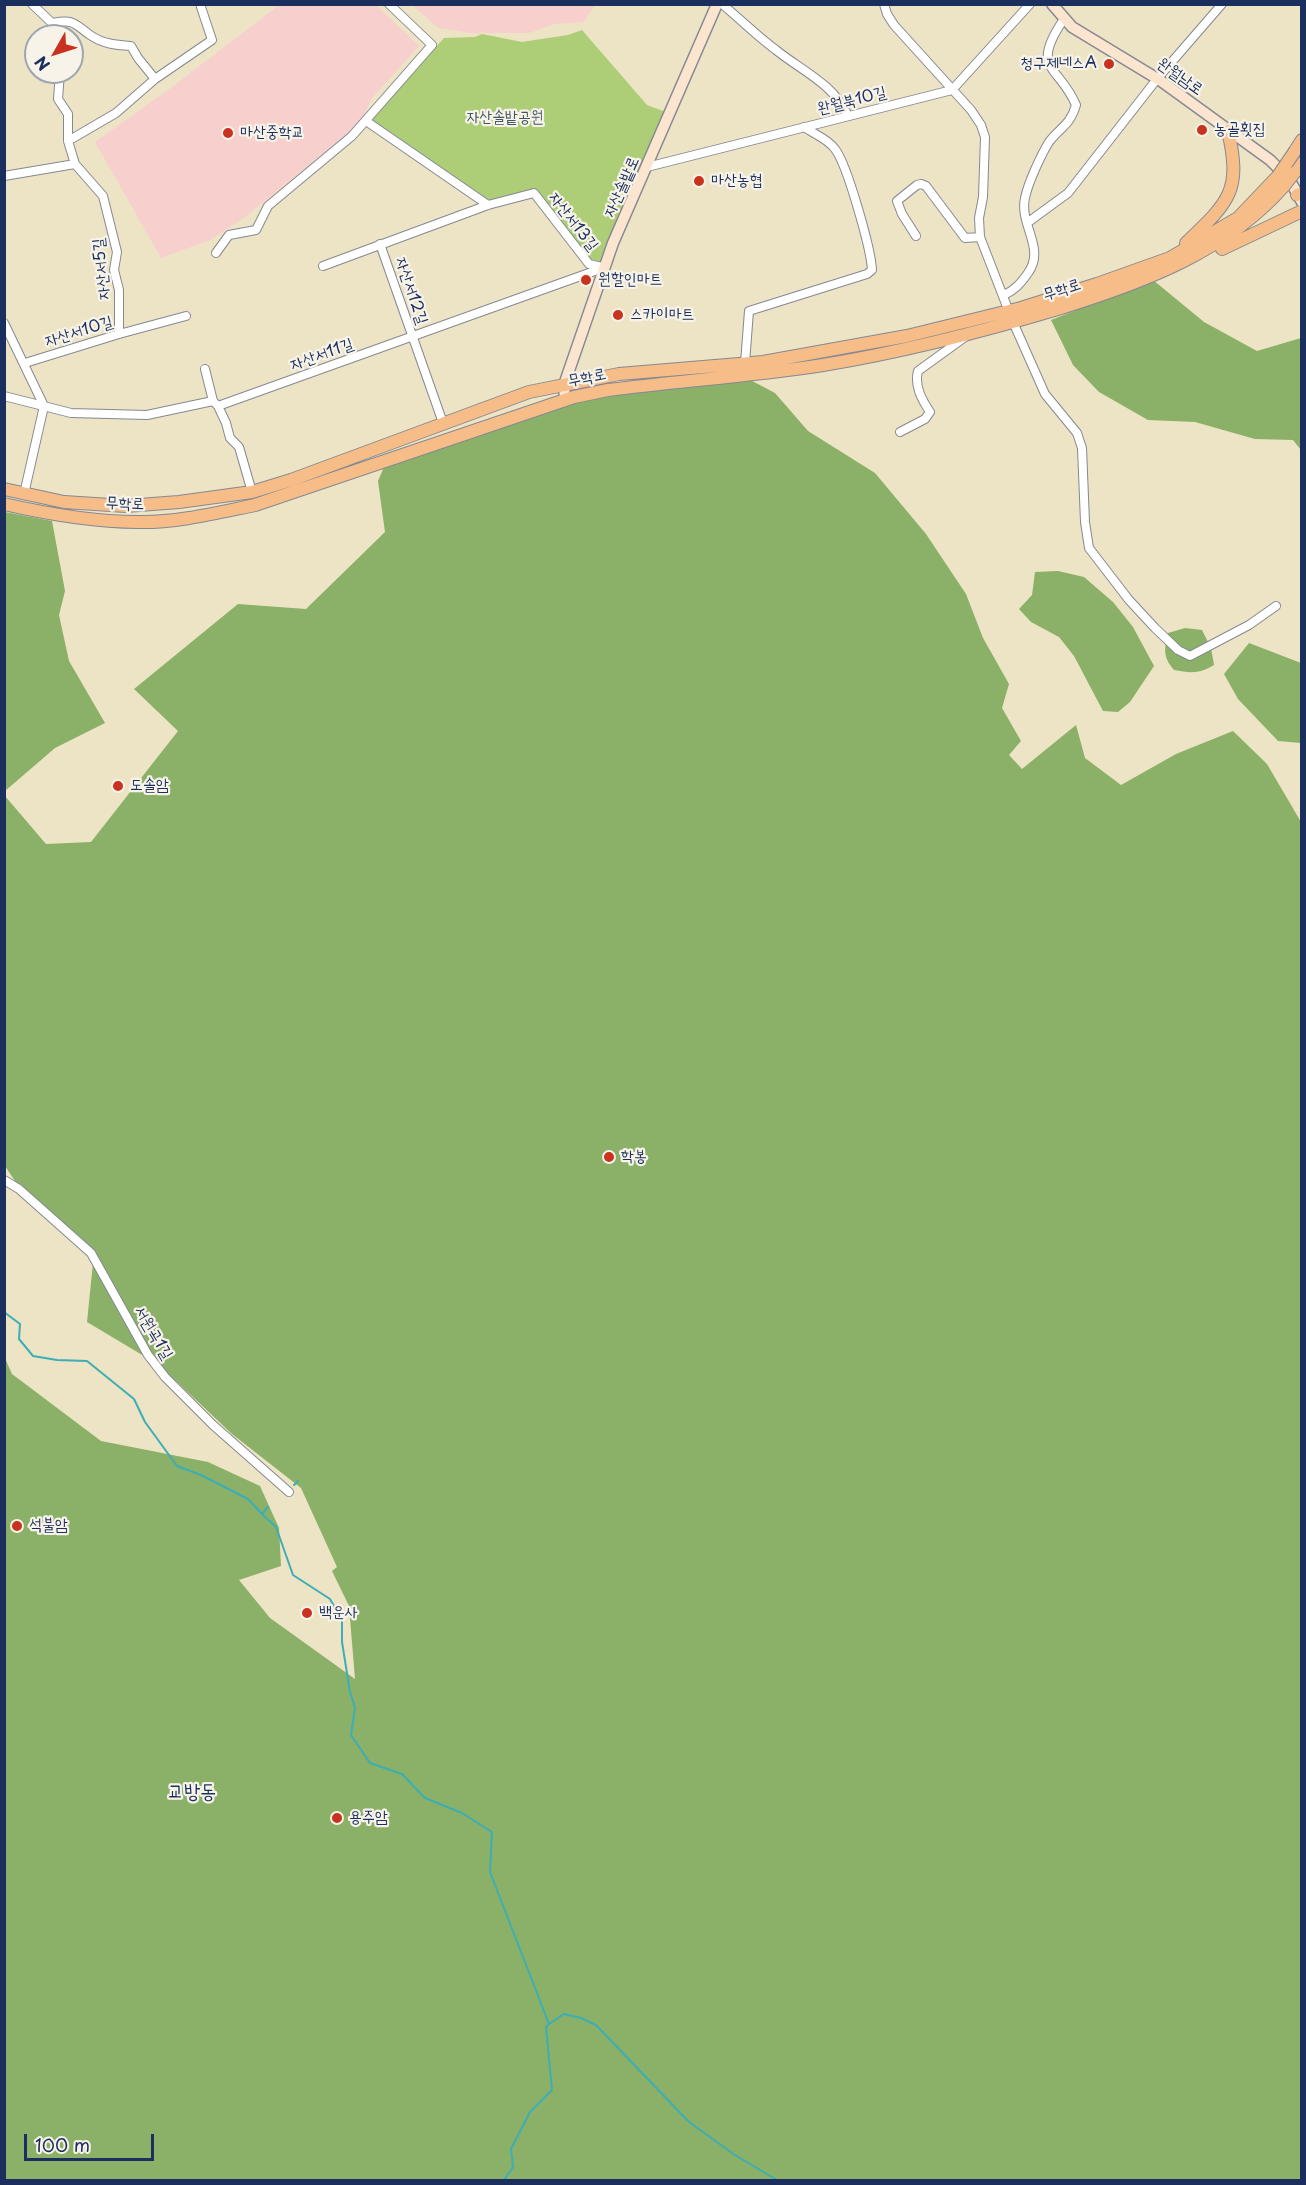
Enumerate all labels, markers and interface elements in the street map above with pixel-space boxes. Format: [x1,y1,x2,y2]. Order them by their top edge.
north arrow [24,24,84,84]
text: N [28,52,55,77]
place label: 청구제네스A [1020,54,1097,74]
street label: 완월남로 [1153,54,1207,100]
marker: 청구제네스A [1102,57,1116,71]
street label: 완월북10길 [816,83,888,119]
park label: 자산솔밭공원 [466,108,544,128]
place label: 농골횟집 [1214,120,1266,140]
place label: 마산중학교 [240,123,304,143]
marker: 농골횟집 [1195,123,1209,137]
marker: 마산중학교 [221,126,235,140]
street label: 자산솔밭로 [600,154,644,220]
place label: 마산농협 [711,171,762,191]
marker: 마산농협 [692,174,706,188]
street label: 자산서13길 [544,189,602,255]
street label: 자산서5길 [89,237,115,301]
street label: 자산서12길 [391,255,431,327]
place label: 원할인마트 [598,270,662,290]
marker: 원할인마트 [579,273,593,287]
street label: 무학로 [1041,275,1083,305]
place label: 스카이마트 [630,305,694,325]
marker: 스카이마트 [611,308,625,322]
street label: 자산서10길 [43,313,115,351]
street label: 자산서11길 [288,335,356,375]
street label: 무학로 [566,365,608,391]
street label: 무학로 [105,494,145,514]
place label: 도솔암 [130,776,169,796]
marker: 도솔암 [111,779,125,793]
place label: 학봉 [621,1147,647,1167]
marker: 학봉 [602,1150,616,1164]
street label: 서원곡1길 [130,1303,176,1363]
place label: 석불암 [29,1516,68,1536]
marker: 석불암 [10,1519,24,1533]
place label: 백운사 [319,1603,358,1623]
marker: 백운사 [300,1606,314,1620]
district label: 교방동 [168,1780,216,1804]
place label: 용주암 [349,1808,388,1828]
marker: 용주암 [330,1811,344,1825]
scale bar [27,2122,158,2160]
text: 100 m [35,2131,90,2158]

